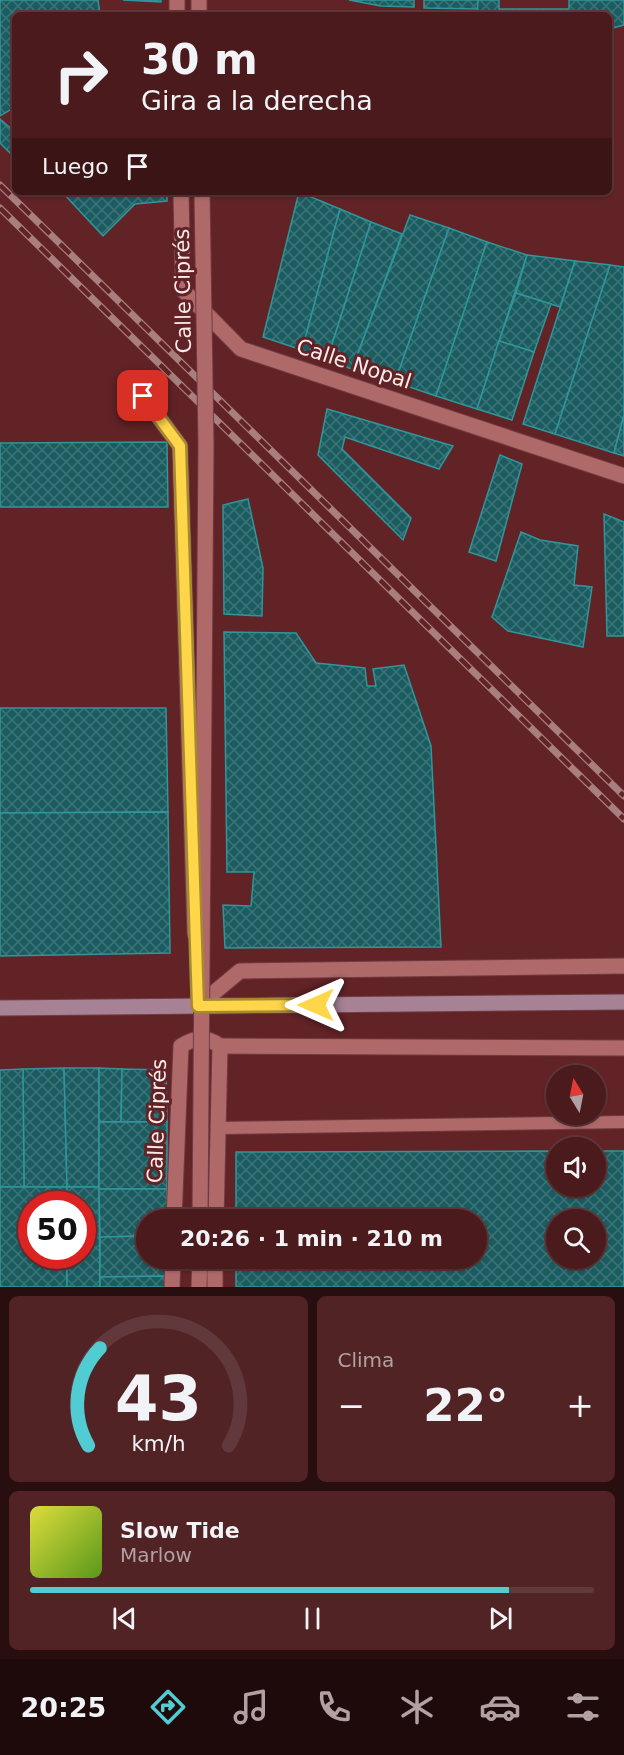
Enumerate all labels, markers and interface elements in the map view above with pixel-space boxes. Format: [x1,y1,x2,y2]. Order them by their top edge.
text: 30 m [141,35,258,84]
icon: right [42,36,120,114]
text: Gira a la derecha [141,85,373,116]
icon: arrive [121,150,154,183]
text: Luego [42,154,109,179]
street label: Calle Ciprés [170,228,196,354]
street label: Calle Nopal [294,334,414,394]
pin [117,370,168,421]
icon: arrive [126,379,159,412]
position arrow [284,973,348,1037]
street label: Calle Ciprés [143,1058,171,1184]
north arrow [546,1065,606,1125]
map controls [546,1065,606,1269]
button: sound [546,1137,606,1197]
speed limit sign: 50 [18,1191,96,1269]
button: search [546,1209,606,1269]
text: 20:26 · 1 min · 210 m [180,1226,443,1251]
text: Clima [338,1348,394,1372]
text: 43 [115,1362,202,1435]
text: 22° [423,1379,508,1432]
text: − [338,1386,365,1425]
text: + [566,1386,594,1425]
text: km/h [131,1431,185,1456]
text: Slow Tide [120,1518,240,1543]
text: Marlow [120,1543,192,1567]
icon: previous [108,1602,141,1635]
icon: pause [296,1602,329,1635]
icon: next [484,1602,517,1635]
icon: directions [147,1686,189,1728]
icon: music [230,1686,272,1728]
icon: phone [313,1686,355,1728]
icon: climate [396,1686,438,1728]
icon: car [479,1686,521,1728]
icon: filters [562,1686,604,1728]
text: 20:25 [20,1692,106,1723]

